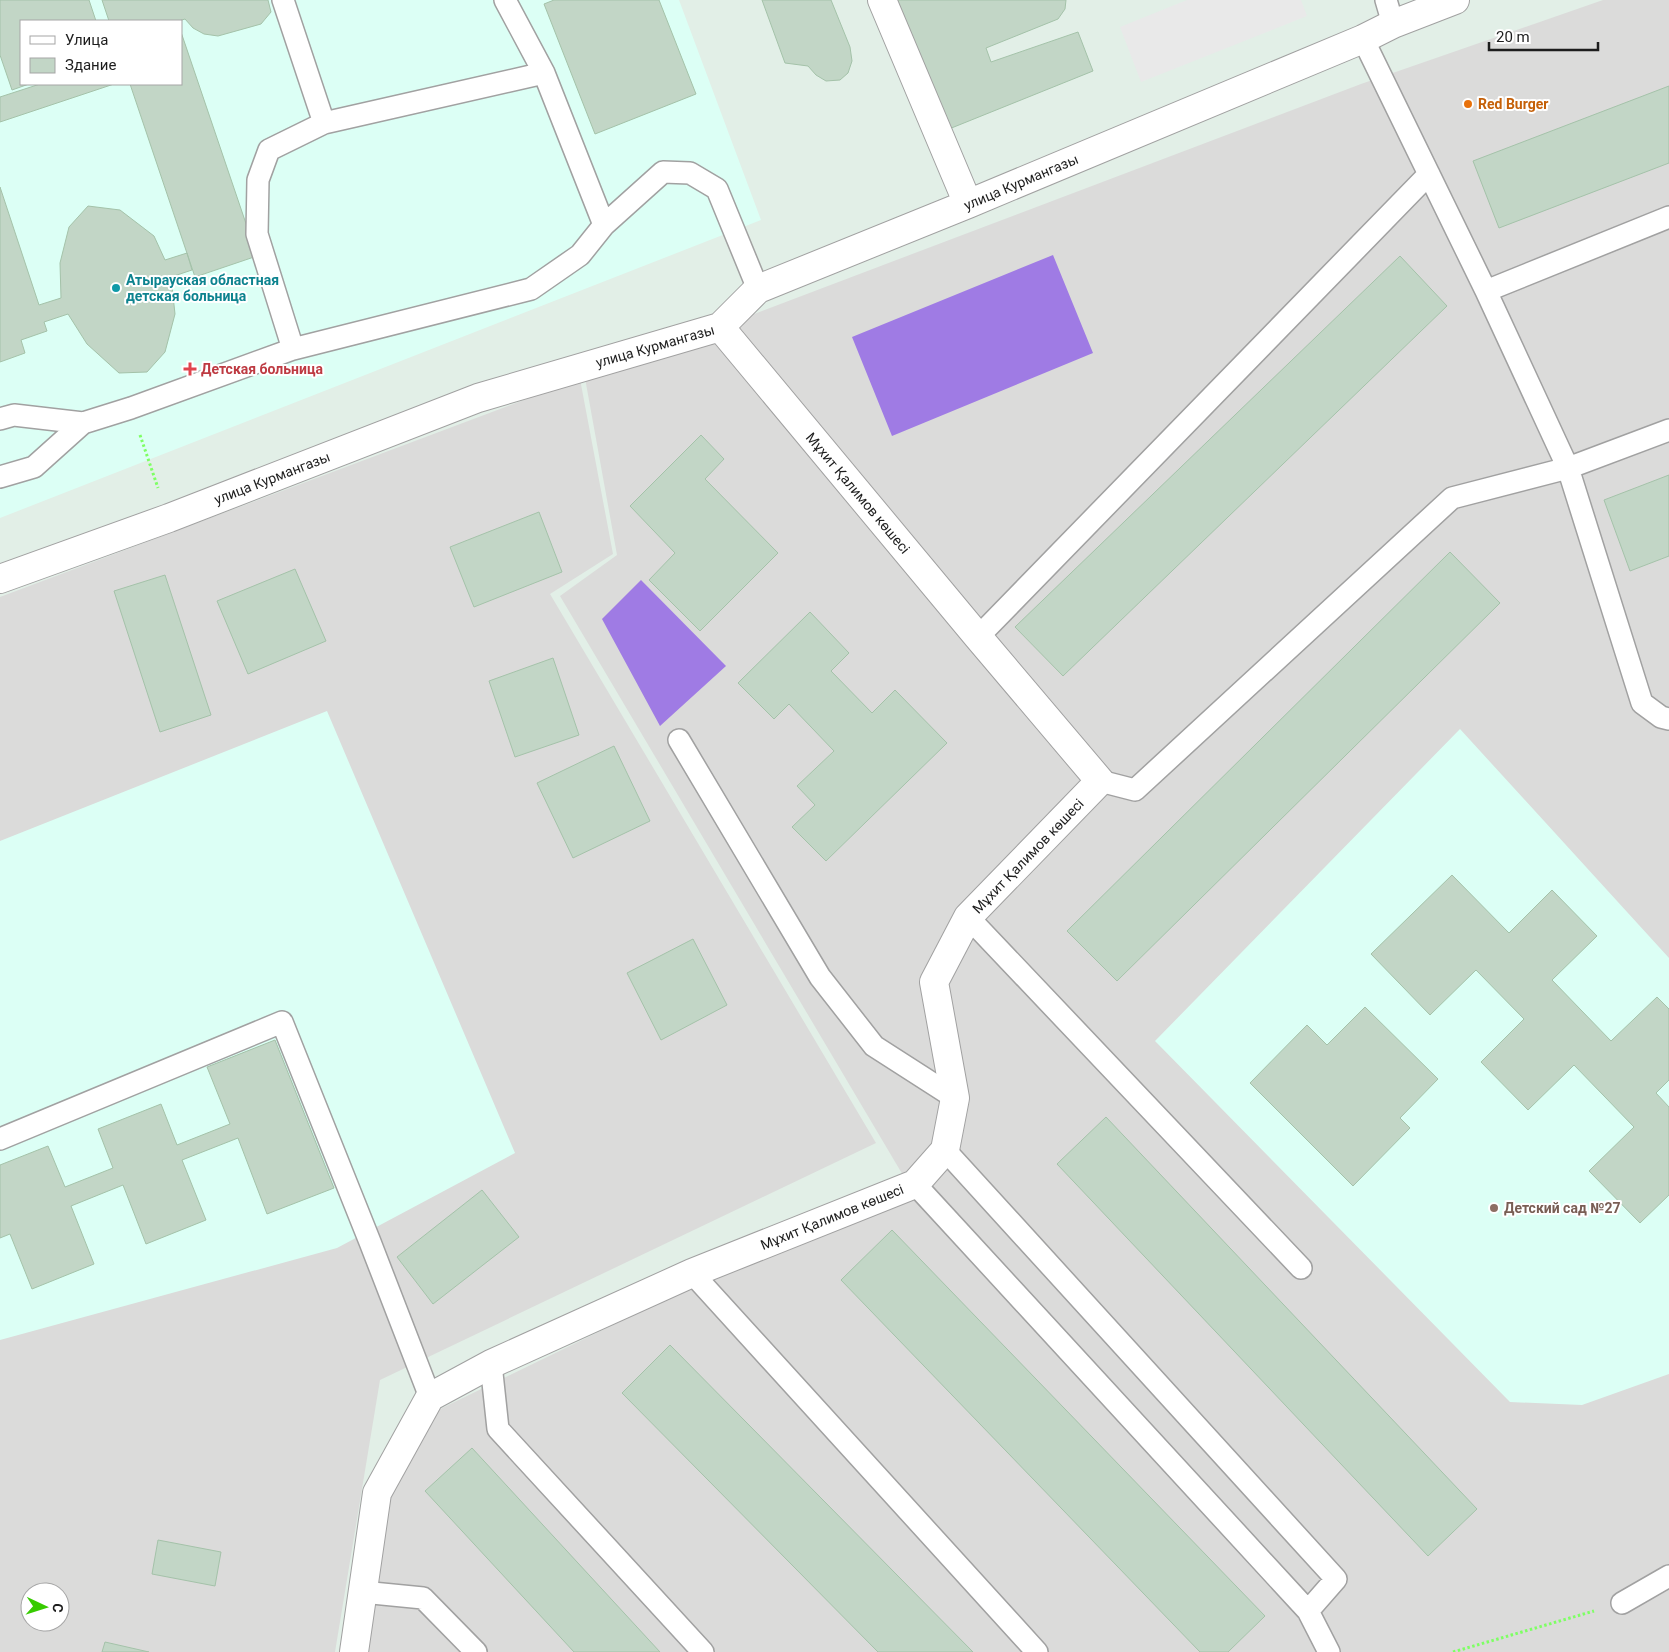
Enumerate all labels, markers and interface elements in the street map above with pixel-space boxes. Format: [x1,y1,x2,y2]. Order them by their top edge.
legend [20,20,182,85]
scale bar [1489,20,1598,52]
text: 20 m [1496,28,1530,46]
text: Улица [65,31,108,49]
text: Здание [65,56,116,74]
place label: Red Burger [1478,96,1548,112]
marker: Red Burger [1462,98,1474,110]
street label: улица Курмангазы [961,151,1081,213]
place label: Атырауская областная детская больница [126,272,279,304]
marker: Атырауская областная детская больница [110,282,122,294]
street label: улица Курмангазы [594,321,716,371]
place label: Детская больница [201,361,323,377]
marker: Детская больница [183,362,197,376]
street label: Мұхит Қалимов көшесі [803,429,913,557]
street label: улица Курмангазы [212,449,332,507]
street label: Мұхит Қалимов көшесі [969,795,1087,917]
street label: Мұхит Қалимов көшесі [758,1181,906,1253]
place label: Детский сад №27 [1504,1200,1620,1216]
marker: Детский сад №27 [1488,1202,1500,1214]
north arrow [20,1582,70,1632]
text: С [50,1603,66,1613]

